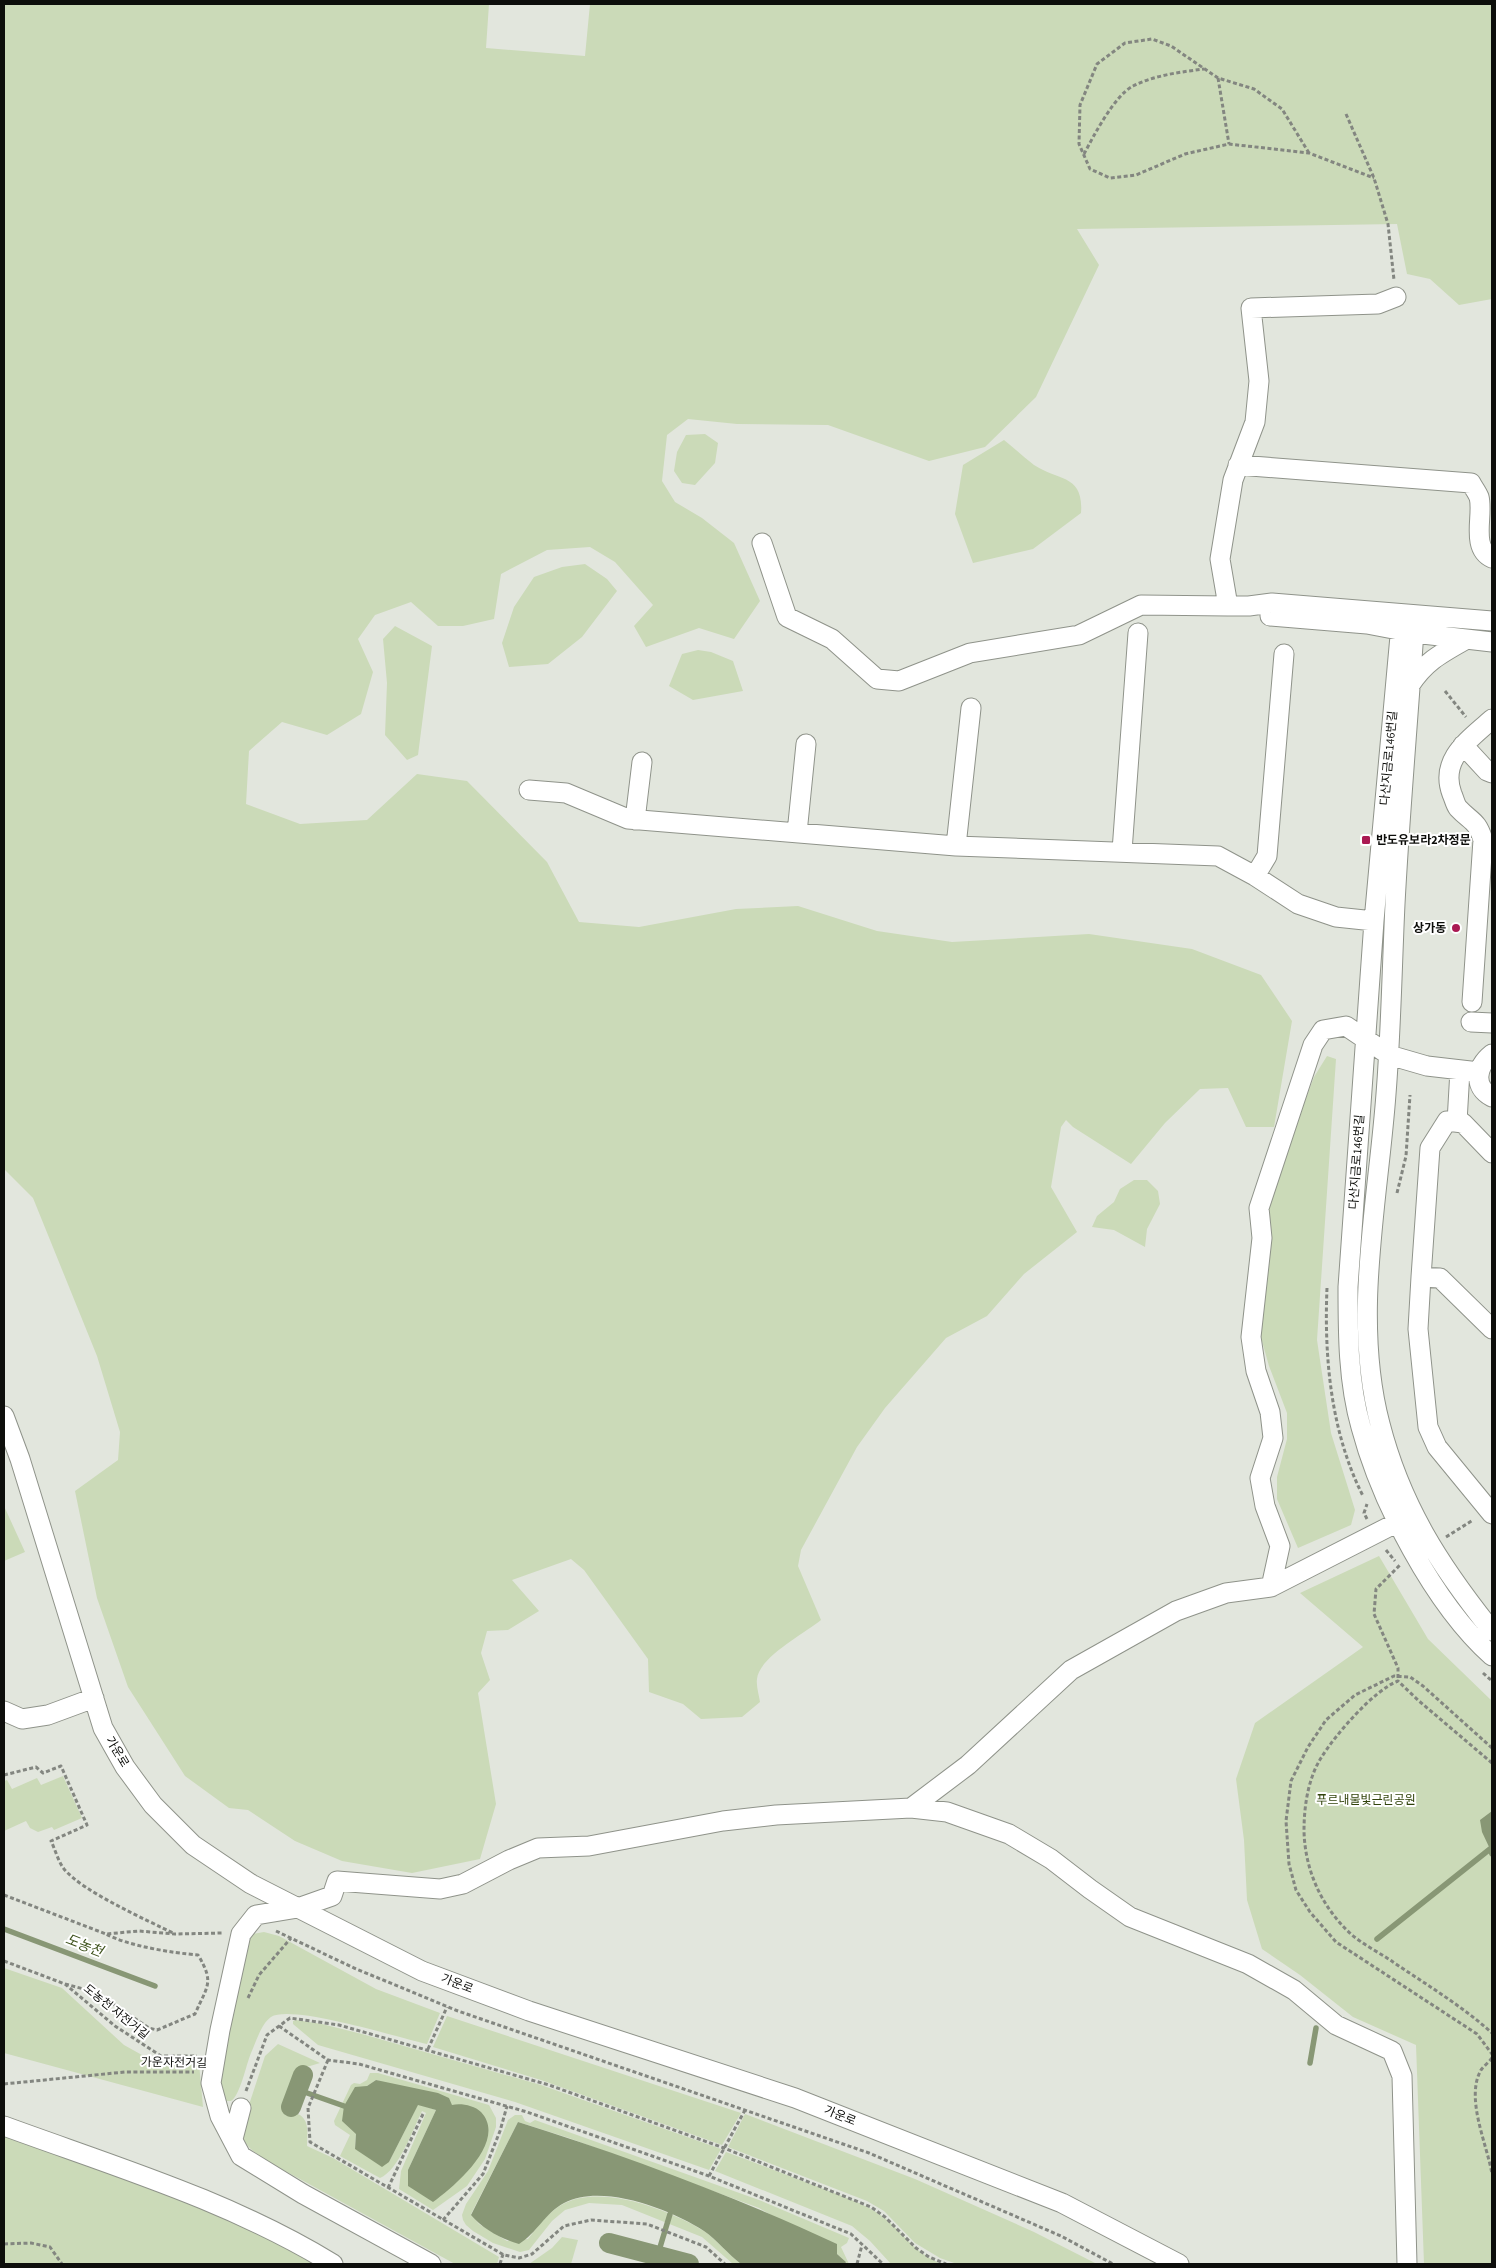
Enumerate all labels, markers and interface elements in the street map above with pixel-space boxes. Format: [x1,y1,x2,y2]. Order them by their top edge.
street label: 다산지금로146번길 [1376,710,1402,806]
place label: 반도유보라2차정문 [1376,832,1471,849]
marker: 반도유보라2차정문 [1360,834,1372,846]
place label: 상가동 [1413,920,1446,937]
marker: 상가동 [1450,922,1462,934]
street label: 다산지금로146번길 [1345,1114,1369,1210]
street label: 가운로 [101,1733,133,1771]
park label: 푸르내물빛근린공원 [1316,1792,1416,1809]
water label: 도농천 [62,1930,107,1963]
street label: 가운로 [438,1970,476,1998]
street label: 도농천 자전거길 [80,1980,152,2044]
street label: 가운자전거길 [141,2054,207,2072]
street label: 가운로 [821,2102,859,2130]

